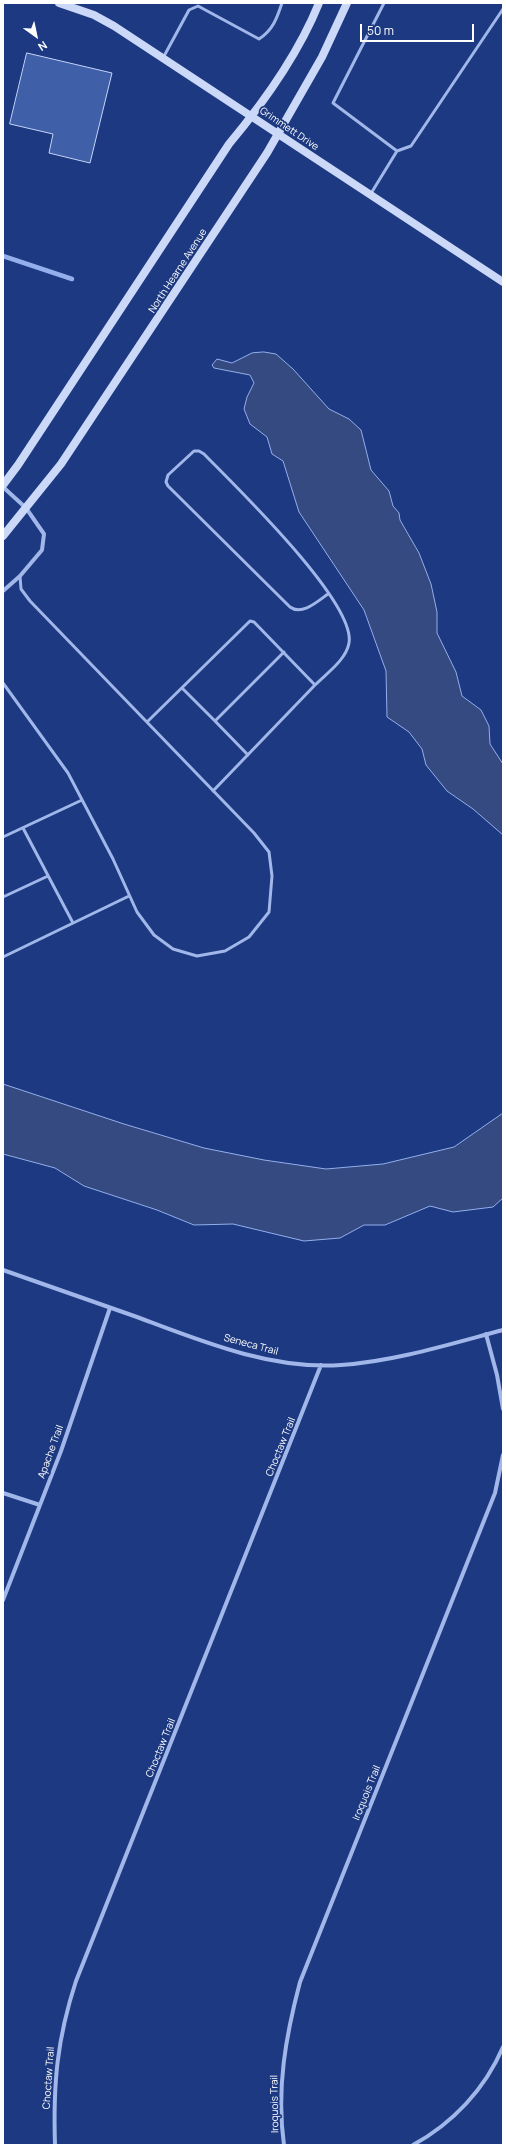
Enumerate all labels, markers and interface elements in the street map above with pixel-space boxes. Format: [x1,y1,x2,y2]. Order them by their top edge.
north arrow [16,16,56,56]
scale bar [362,16,476,42]
text: 50 m [367,22,394,39]
text: N [35,38,50,55]
street label: Grimmett Drive [257,105,321,153]
street label: North Hearne Avenue [146,227,210,315]
street label: Seneca Trail [223,1332,279,1358]
street label: Choctaw Trail [264,1416,298,1478]
street label: Apache Trail [36,1424,66,1480]
street label: Choctaw Trail [144,1717,178,1779]
street label: Iroquois Trail [351,1764,383,1822]
street label: Choctaw Trail [41,2046,57,2110]
street label: Iroquois Trail [268,2075,282,2133]

